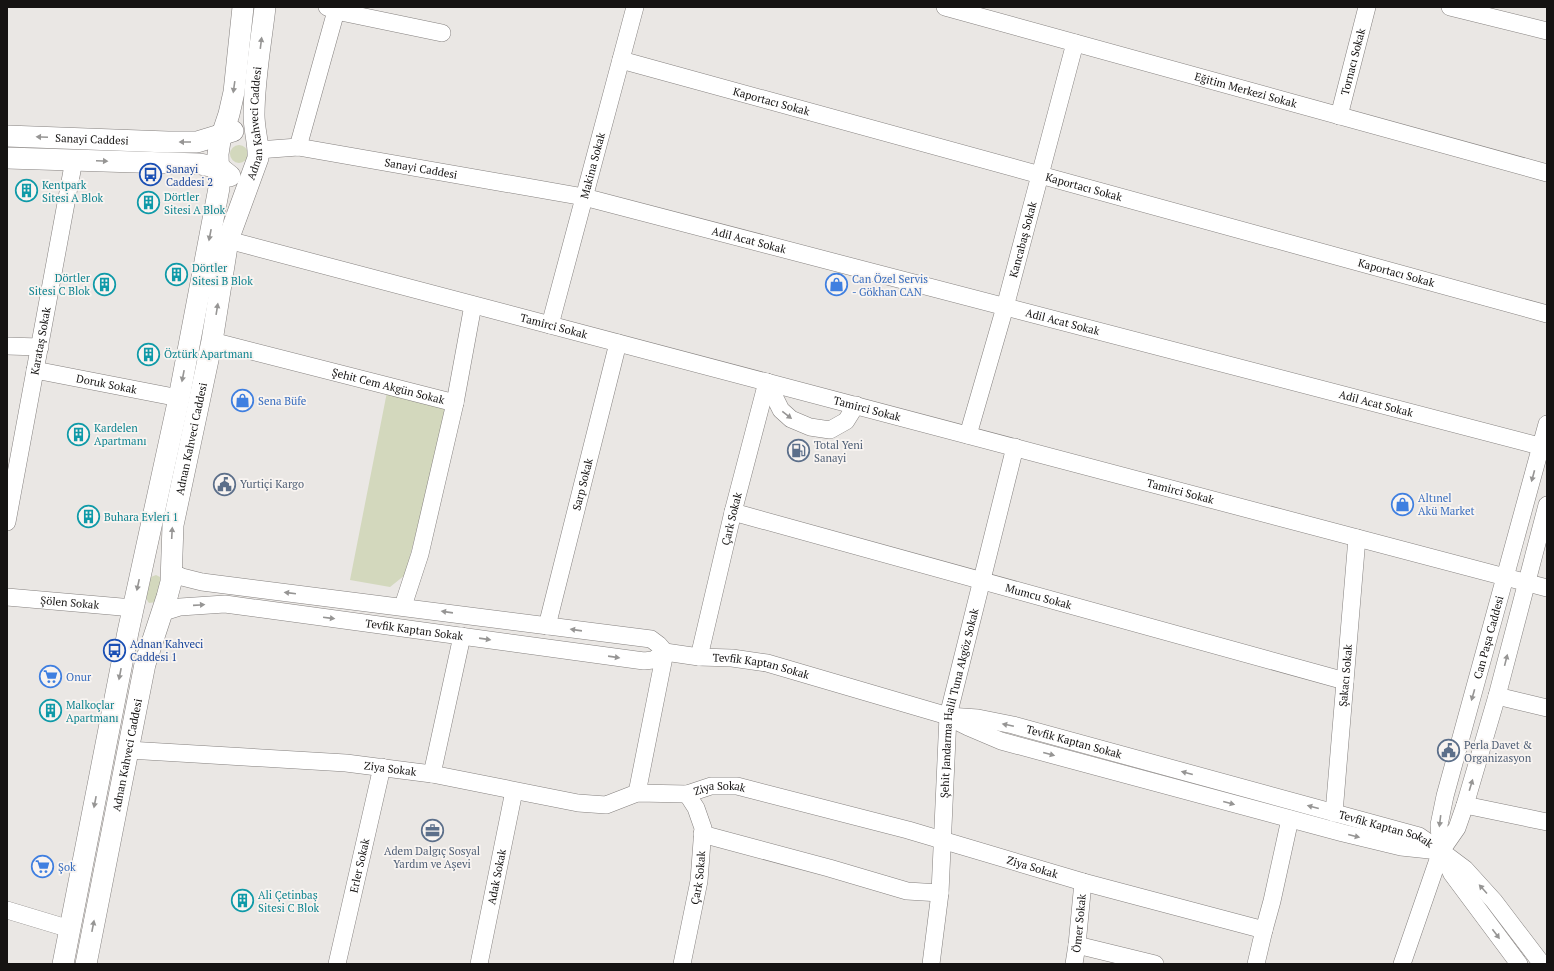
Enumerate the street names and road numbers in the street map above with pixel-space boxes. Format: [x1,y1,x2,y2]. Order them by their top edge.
street label: Tornacı Sokak [1338,26,1368,97]
street label: Adnan Kahveci Caddesi [244,66,265,182]
street label: Eğitim Merkezi Sokak [1193,69,1299,111]
street label: Kaportacı Sokak [732,84,812,119]
street label: Sanayi Caddesi [55,131,129,148]
street label: Makina Sokak [577,131,608,200]
street label: Sanayi Caddesi [384,155,458,182]
street label: Kaportacı Sokak [1044,170,1124,204]
street label: Kancabaş Sokak [1006,200,1040,279]
street label: Adil Acat Sokak [710,224,788,256]
street label: Kaportacı Sokak [1356,255,1437,290]
street label: Adil Acat Sokak [1024,305,1102,338]
street label: Karataş Sokak [27,306,54,376]
street label: Tamirci Sokak [519,310,589,342]
street label: Şehit Cem Akgün Sokak [331,365,446,407]
street label: Doruk Sokak [75,371,139,397]
street label: Adnan Kahveci Caddesi [173,381,210,496]
street label: Adil Acat Sokak [1337,387,1415,420]
street label: Tamirci Sokak [832,393,903,424]
street label: Sarp Sokak [569,456,596,512]
street label: Tamirci Sokak [1145,476,1216,507]
street label: Çark Sokak [718,490,745,547]
street label: Mumcu Sokak [1004,581,1074,612]
street label: Şölen Sokak [40,593,100,612]
street label: Can Paşa Caddesi [1470,594,1507,680]
street label: Şehit Jandarma Halil Tuna Akgöz Sokak [937,607,982,798]
street label: Tevfik Kaptan Sokak [364,616,464,643]
street label: Şakacı Sokak [1336,643,1355,707]
street label: Tevfik Kaptan Sokak [712,650,811,682]
street label: Adnan Kahveci Caddesi [109,697,145,813]
street label: Tevfik Kaptan Sokak [1025,722,1124,762]
street label: Ziya Sokak [363,758,418,779]
street label: Ziya Sokak [692,779,748,798]
street label: Tevfik Kaptan Sokak [1337,807,1436,851]
street label: Erler Sokak [347,837,373,894]
street label: Adak Sokak [484,847,509,906]
street label: Çark Sokak [687,850,708,906]
street label: Ziya Sokak [1005,853,1060,881]
street label: Ömer Sokak [1069,893,1089,954]

